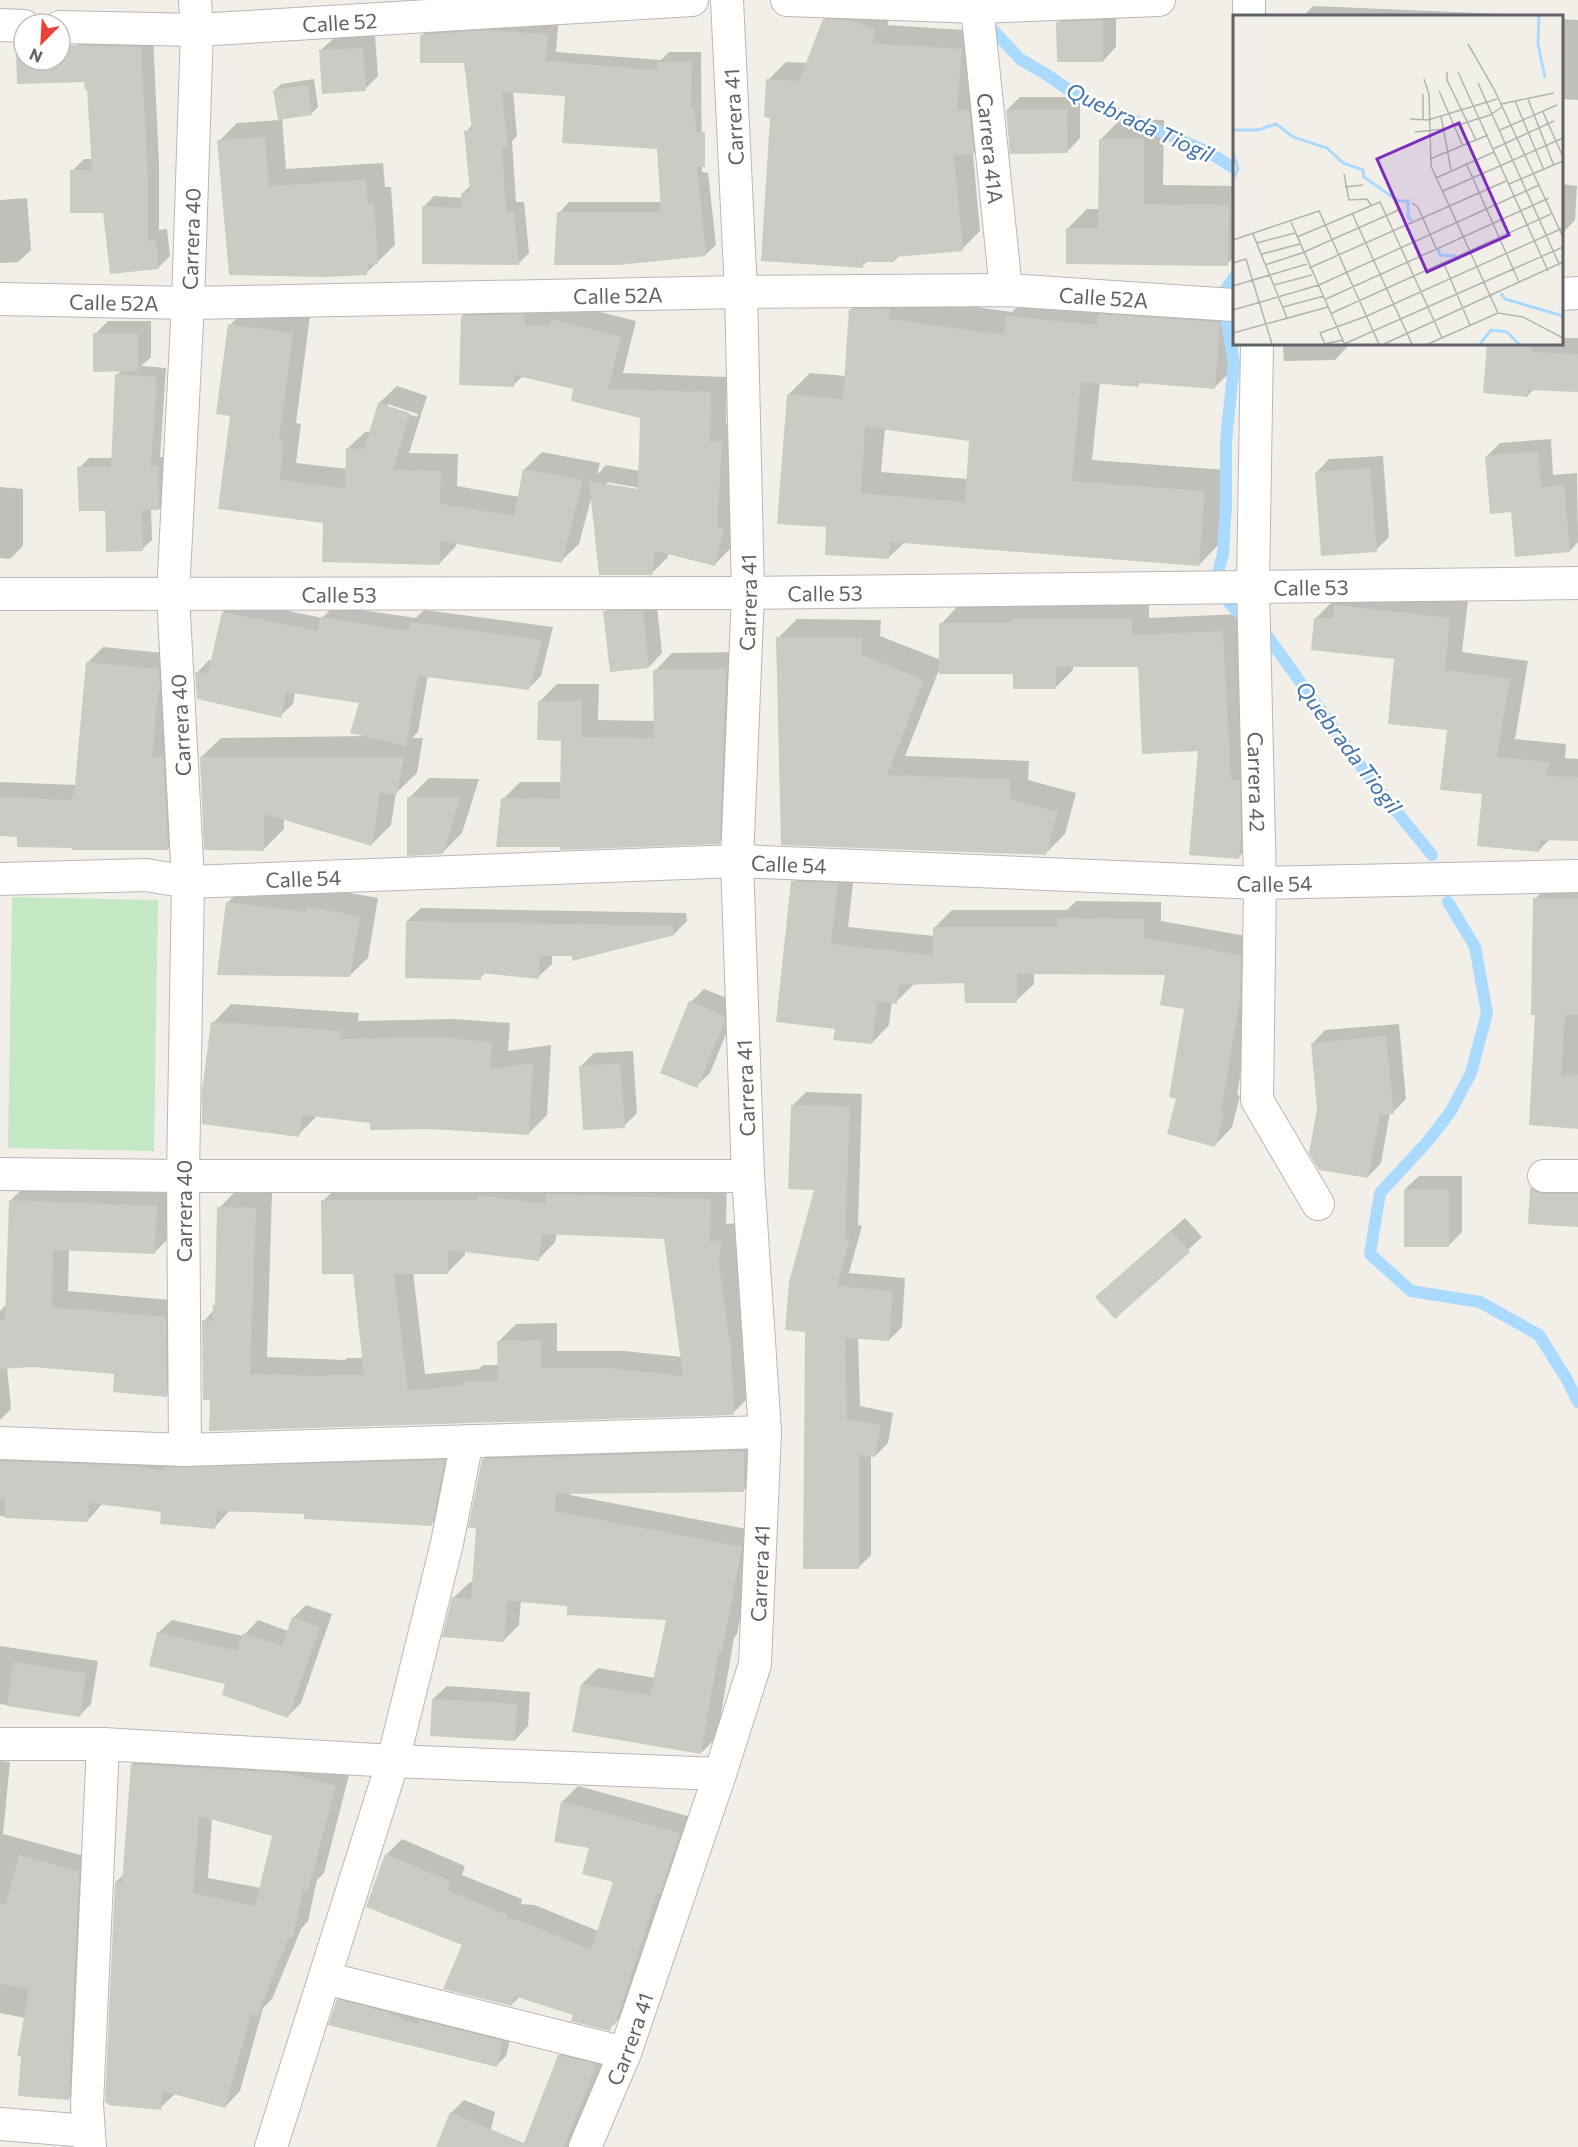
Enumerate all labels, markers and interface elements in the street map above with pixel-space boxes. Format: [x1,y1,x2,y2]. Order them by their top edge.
street label: Calle 52 [302,7,378,36]
north arrow [12,12,72,72]
inset map [1233,15,1563,345]
text: N [26,45,45,67]
street label: Carrera 41 [718,68,748,166]
water label: Quebrada Tiogil [1062,76,1218,168]
street label: Carrera 41A [973,92,1010,205]
street label: Carrera 40 [176,187,204,290]
street label: Calle 52A [573,281,663,308]
street label: Calle 52A [1058,281,1149,312]
street label: Calle 52A [69,288,159,315]
street label: Carrera 41 [733,554,761,652]
street label: Calle 53 [1273,573,1349,599]
street label: Calle 53 [787,579,863,605]
street label: Calle 53 [301,581,377,606]
street label: Carrera 40 [165,673,195,777]
water label: Quebrada Tiogil [1290,675,1408,819]
street label: Carrera 42 [1244,732,1271,832]
street label: Calle 54 [750,849,828,877]
street label: Calle 54 [265,864,342,892]
street label: Calle 54 [1236,869,1313,896]
street label: Carrera 41 [731,1039,759,1137]
street label: Carrera 40 [171,1160,196,1262]
street label: Carrera 41 [744,1524,773,1622]
street label: Carrera 41 [600,1989,657,2089]

